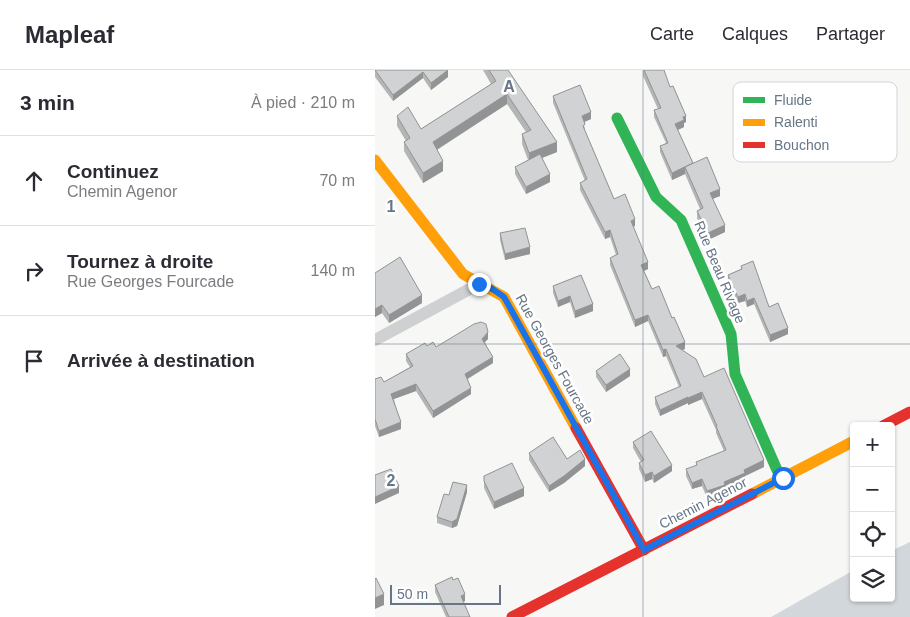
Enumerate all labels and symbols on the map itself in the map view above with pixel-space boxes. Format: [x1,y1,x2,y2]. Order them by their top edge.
text: A [503,78,515,95]
legend [733,82,897,162]
text: Fluide [774,92,812,108]
text: Ralenti [774,114,818,130]
text: Bouchon [774,137,829,153]
text: 1 [387,198,396,215]
street label: Rue Beau Rivage [691,218,749,326]
route end [468,273,491,296]
street label: Rue Georges Fourcade [513,291,598,427]
route start [772,467,795,490]
text: 2 [387,472,396,489]
street label: Chemin Agenor [656,474,750,532]
scale bar [390,582,501,605]

